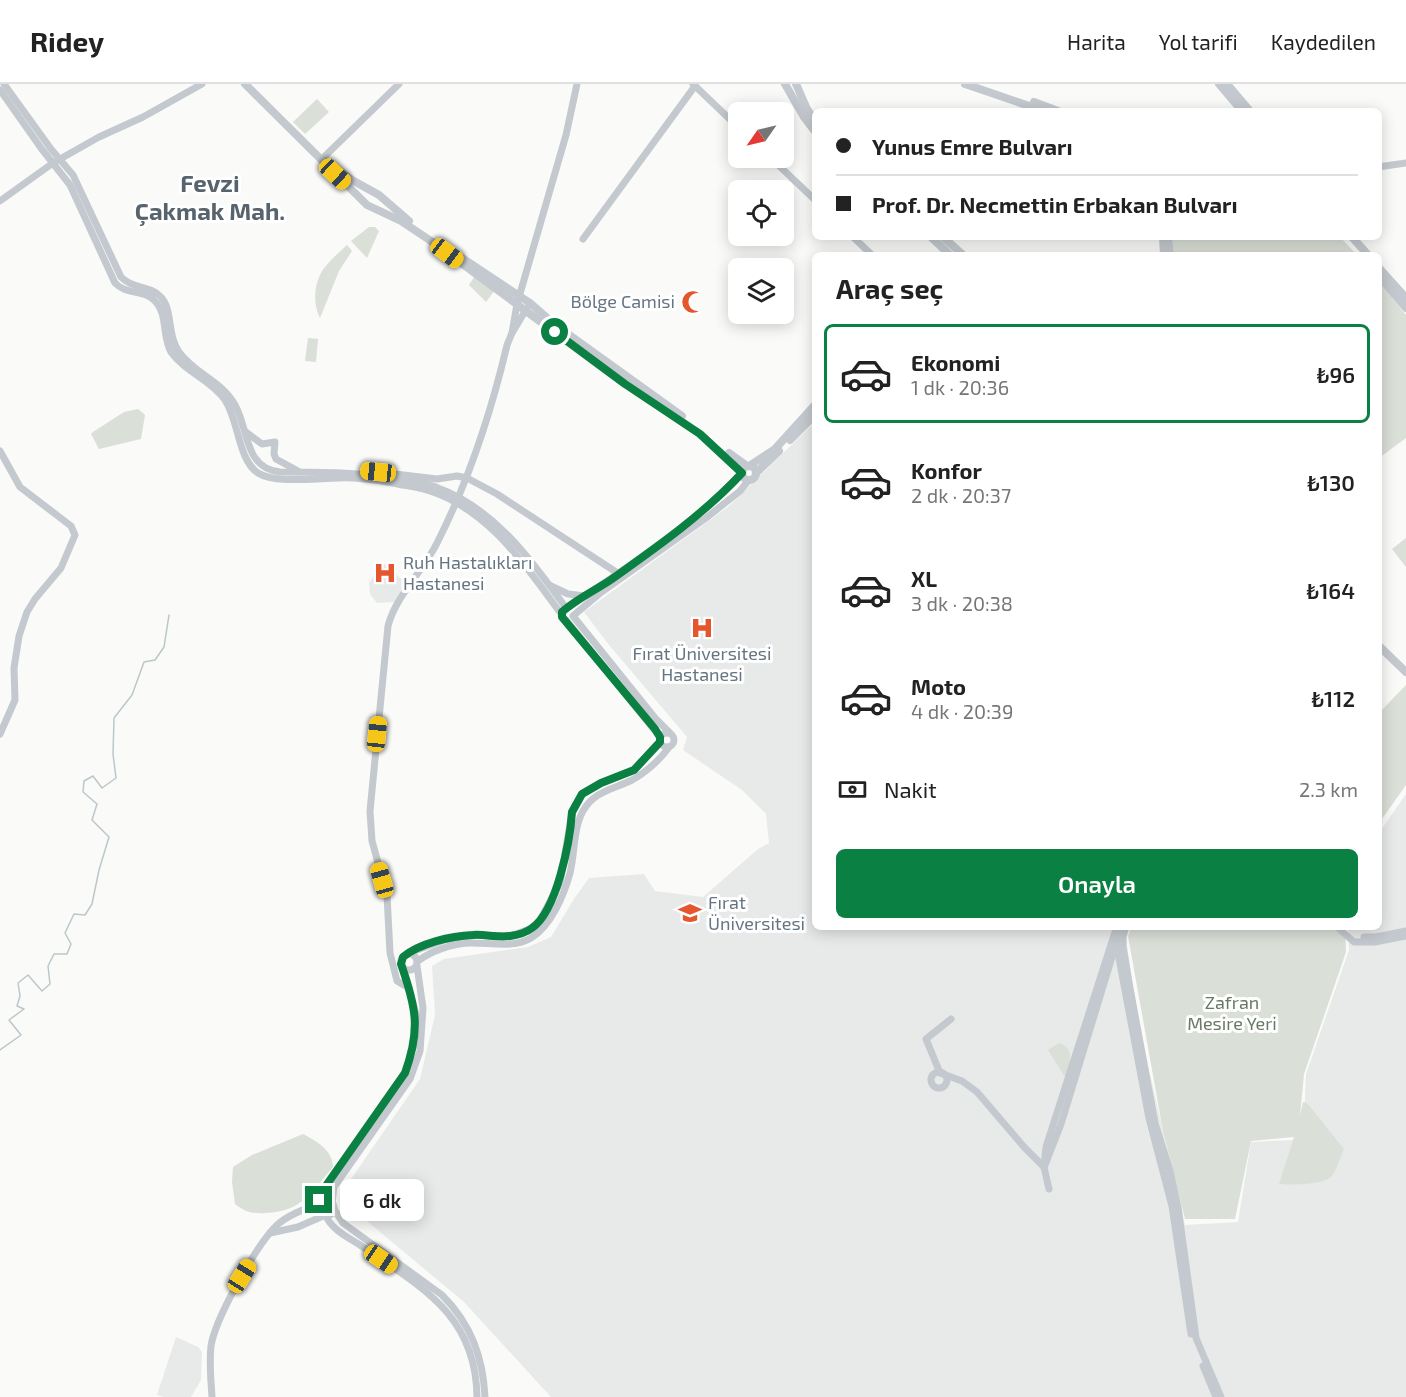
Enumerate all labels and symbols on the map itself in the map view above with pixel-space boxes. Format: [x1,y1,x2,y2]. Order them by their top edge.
north arrow [728,102,794,168]
car [316,155,354,193]
district label: Fevzi Çakmak Mah. [135,168,285,227]
car [427,235,467,271]
mosque icon: Bölge Camisi [680,289,706,315]
place label: Bölge Camisi [571,290,675,312]
route start [541,318,568,345]
car [359,461,397,483]
place label: Ruh Hastalıkları Hastanesi [403,551,533,594]
hospital icon: Ruh Hastalıkları Hastanesi [372,560,398,586]
hospital icon: Fırat Üniversitesi Hastanesi [689,615,715,641]
place label: Fırat Üniversitesi Hastanesi [633,642,771,685]
car [366,715,388,753]
car [368,860,396,900]
place label: Fırat Üniversitesi [708,891,805,934]
school or university icon: Fırat Üniversitesi [677,900,703,926]
park label: Zafran Mesire Yeri [1187,991,1277,1034]
callout: 6 dk [340,1179,424,1221]
route end [305,1186,332,1213]
car [361,1241,401,1277]
car [225,1256,259,1296]

